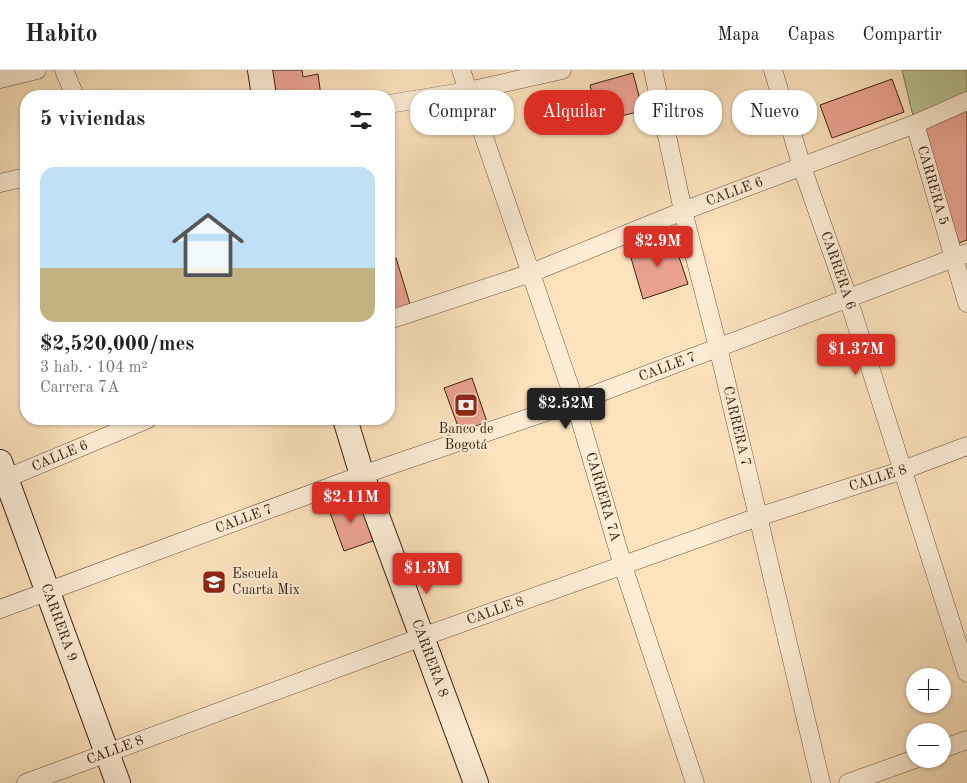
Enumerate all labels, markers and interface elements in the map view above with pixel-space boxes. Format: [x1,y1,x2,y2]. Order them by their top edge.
text: Habito [25,23,98,47]
text: Mapa [717,26,760,44]
text: Capas [788,26,835,44]
text: Compartir [863,26,942,44]
chip: Comprar [410,90,514,135]
chip: Alquilar [524,90,624,135]
chip: Filtros [634,90,722,135]
chip: Nuevo [732,90,817,135]
icon: filters [347,106,375,134]
text: 5 viviendas [40,109,145,130]
street label: CARRERA 5 [915,144,951,227]
street label: CALLE 6 [704,175,765,209]
icon: home [163,200,253,290]
pin: $2.9M [623,226,693,268]
street label: CARRERA 6 [818,230,858,311]
text: $2.9M [635,234,681,250]
text: $2,520,000/mes [40,334,194,355]
pin: $1.37M [815,334,897,376]
text: $1.37M [828,342,884,358]
street label: CALLE 7 [637,350,698,384]
text: 3 hab. · 104 m² [40,360,148,376]
text: Carrera 7A [40,380,120,396]
street label: CARRERA 7 [720,385,753,468]
pin: $2.52M [525,388,607,430]
bank icon: Banco de Bogotá [453,392,479,418]
text: $2.52M [538,396,594,412]
place label: Banco de Bogotá [439,422,493,452]
street label: CALLE 6 [30,438,90,474]
street label: CARRERA 7A [583,451,623,544]
street label: CALLE 8 [847,462,909,494]
pin: $2.11M [310,482,392,524]
text: $2.11M [323,490,379,506]
street label: CALLE 7 [213,502,274,536]
pin: $1.3M [392,552,462,595]
text: $1.3M [404,561,450,577]
place label: Escuela Cuarta Mix [232,567,300,597]
school or university icon: Escuela Cuarta Mix [201,569,227,595]
street label: CARRERA 9 [38,582,80,663]
street label: CALLE 8 [465,594,526,627]
street label: CARRERA 8 [409,618,451,699]
map controls [906,668,951,768]
button: + [906,668,951,713]
button: − [906,723,951,768]
street label: CALLE 8 [85,733,146,767]

